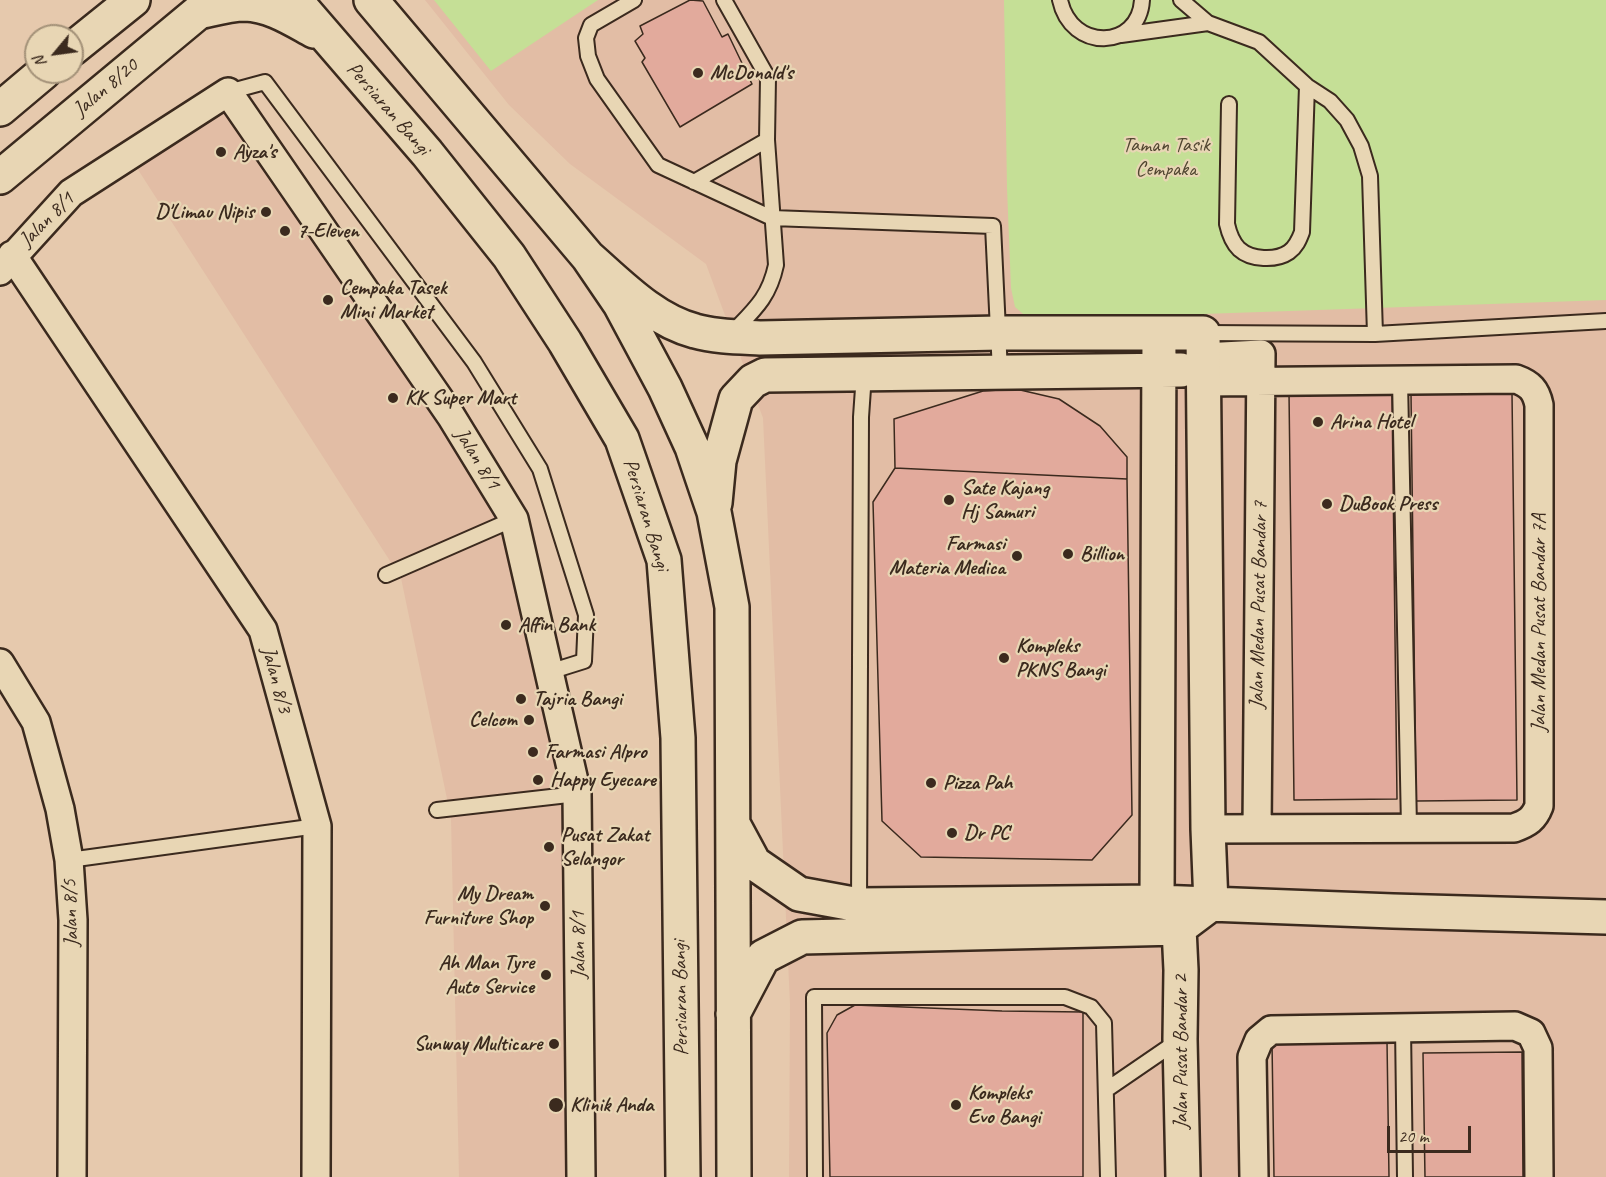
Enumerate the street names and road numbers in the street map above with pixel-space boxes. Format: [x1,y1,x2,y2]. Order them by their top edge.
street label: Jalan 8/20 [68,54,144,122]
street label: Persiaran Bangi [341,57,435,161]
street label: Jalan 8/1 [14,187,80,253]
street label: Jalan 8/1 [448,424,506,494]
street label: Persiaran Bangi [617,456,675,574]
street label: Jalan Medan Pusat Bandar 7 [1245,501,1273,709]
street label: Jalan Medan Pusat Bandar 7A [1526,514,1552,732]
street label: Jalan 8/3 [255,644,297,716]
street label: Jalan 8/5 [57,879,85,947]
street label: Jalan 8/1 [566,911,592,979]
street label: Persiaran Bangi [667,940,695,1056]
street label: Jalan Pusat Bandar 2 [1168,975,1194,1129]

